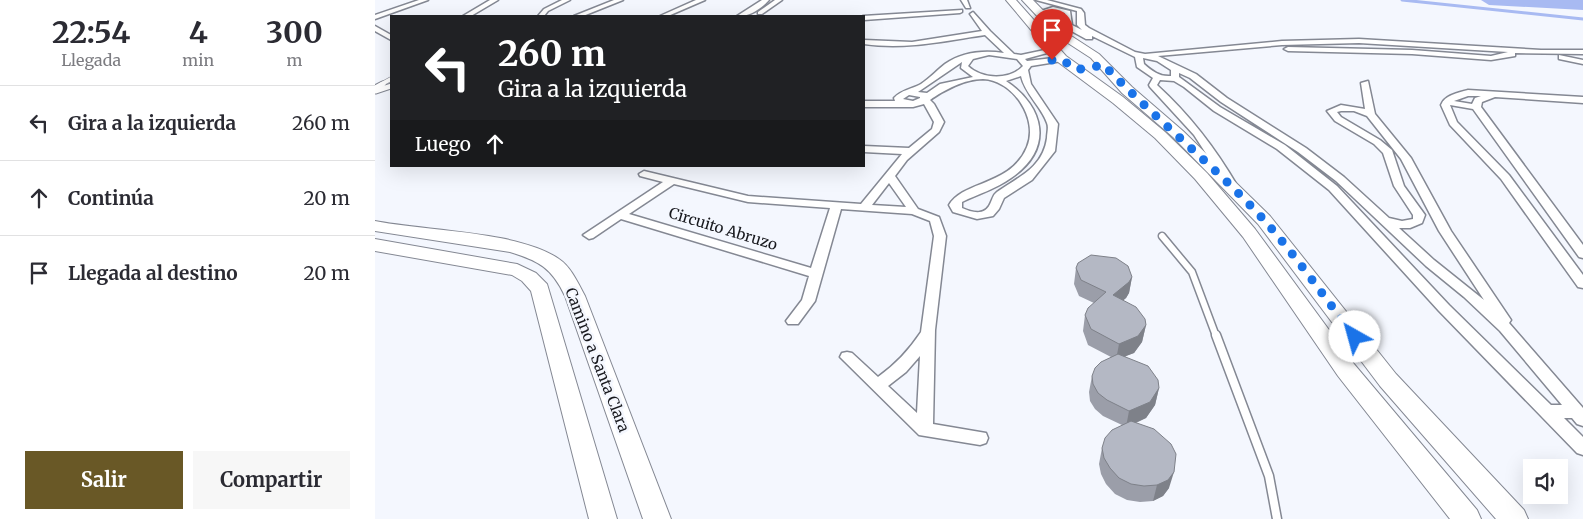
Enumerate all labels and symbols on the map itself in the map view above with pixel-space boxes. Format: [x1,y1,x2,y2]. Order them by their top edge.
pin [1031,9,1073,60]
street label: Circuito Abruzo [667,203,780,254]
street label: Camino a Santa Clara [561,285,634,435]
position arrow [1328,310,1380,362]

